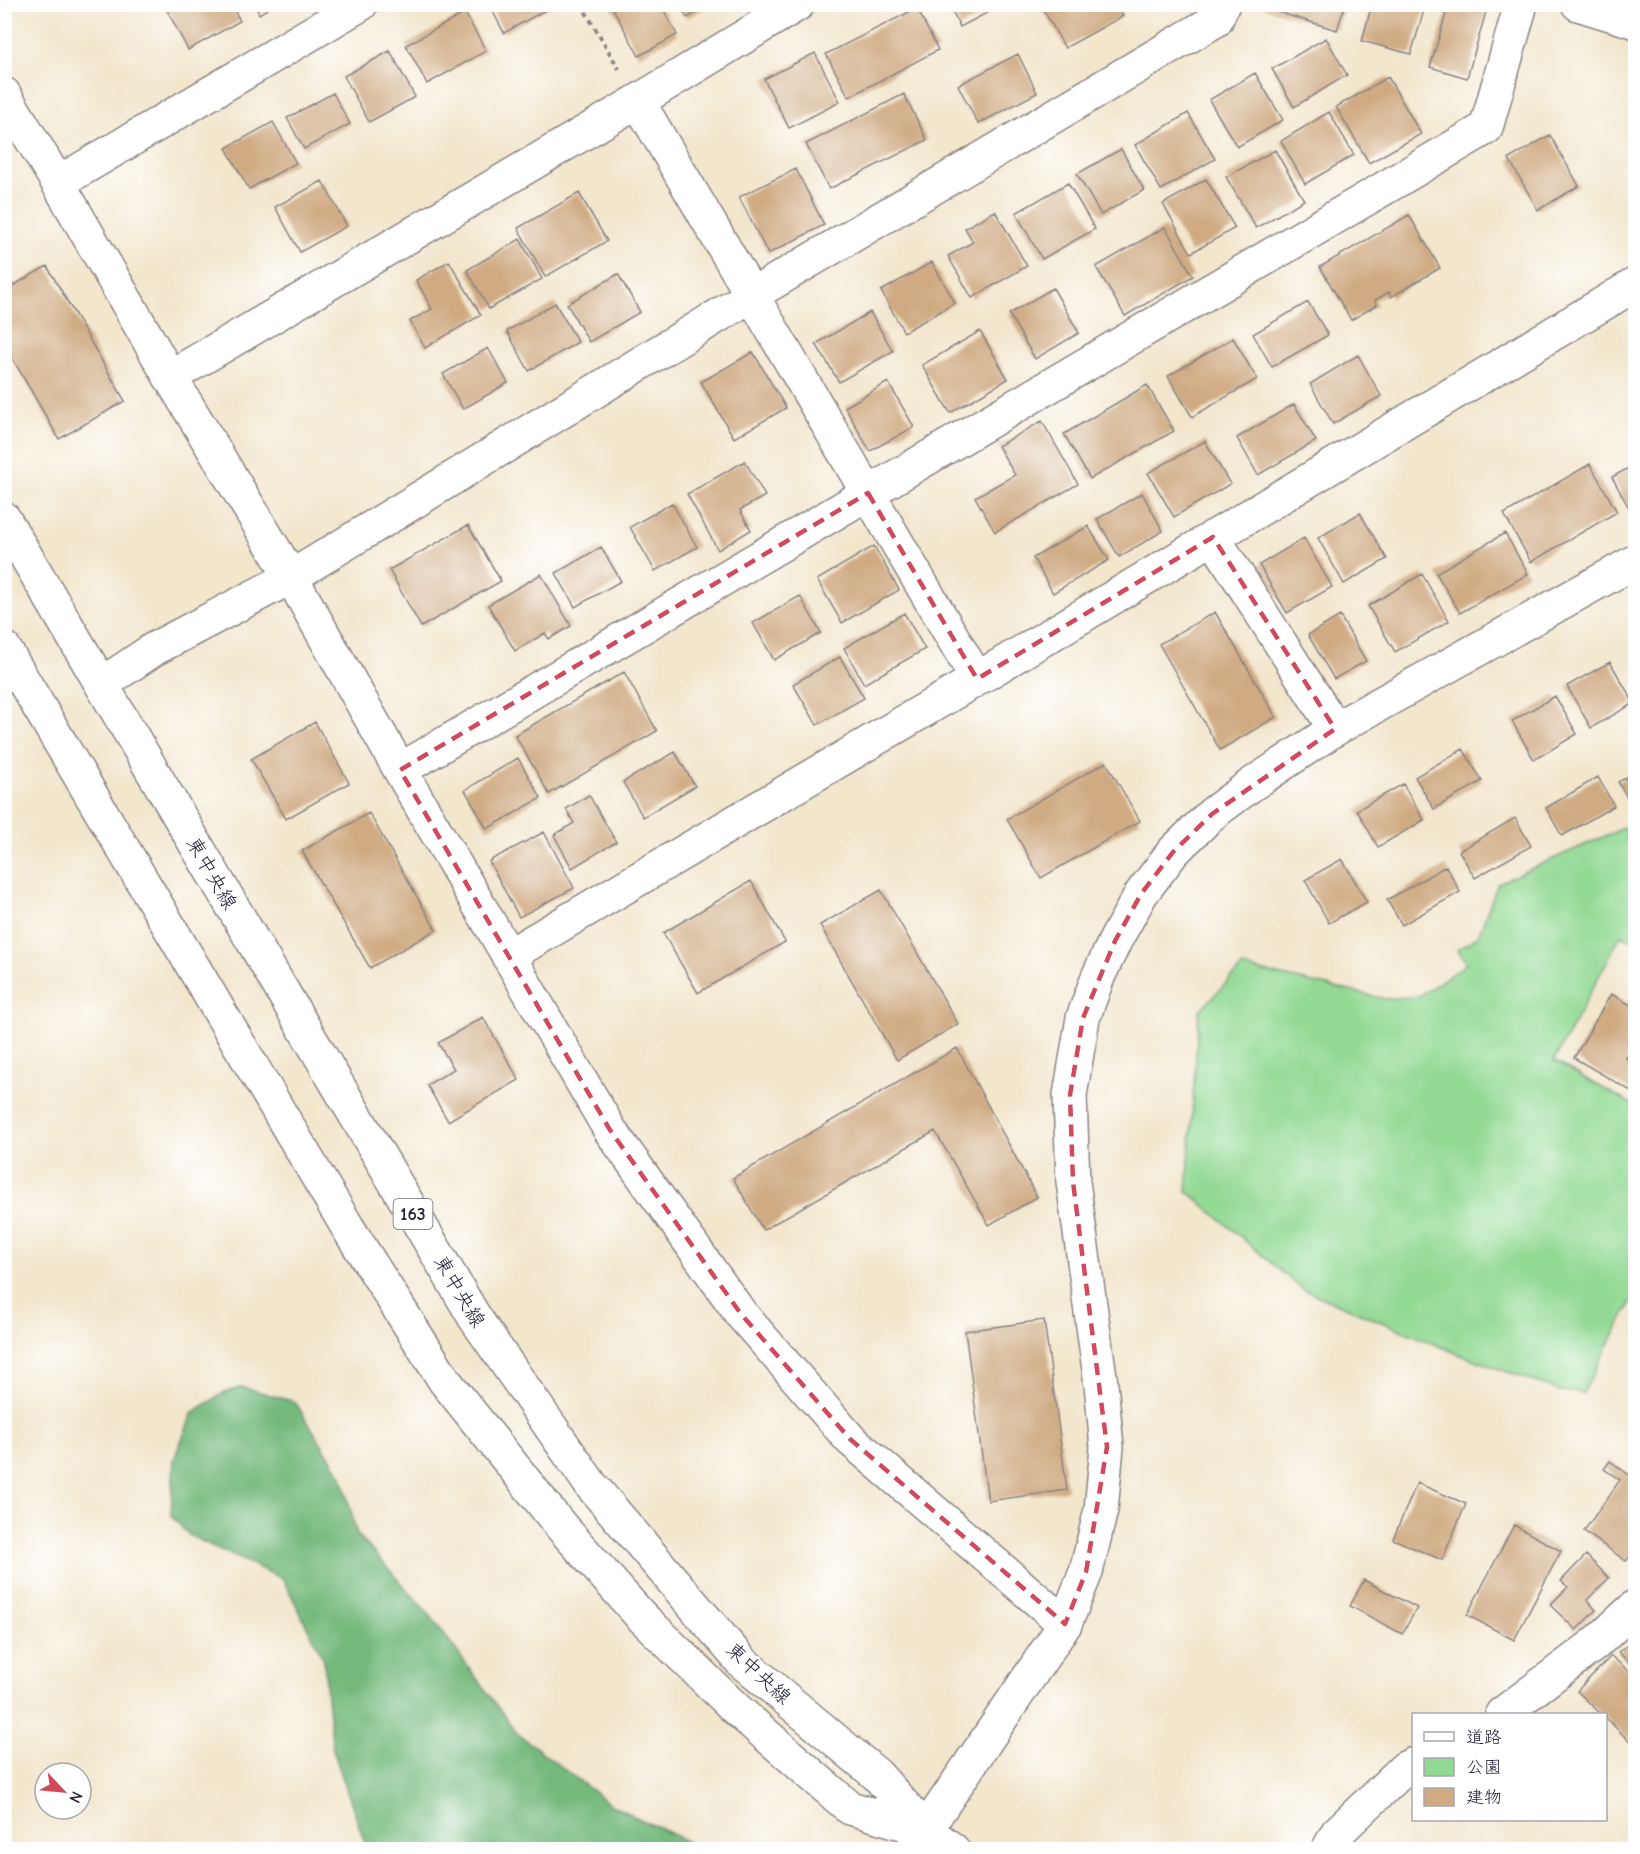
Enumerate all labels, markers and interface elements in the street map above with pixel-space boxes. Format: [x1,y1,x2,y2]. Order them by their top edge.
street label: 東中央線 [182,833,242,914]
road number: 163 [394,1199,432,1229]
street label: 東中央線 [429,1251,490,1331]
street label: 東中央線 [722,1638,796,1709]
legend [1412,1713,1607,1821]
text: 道路 [1466,1727,1502,1748]
text: 公園 [1466,1757,1502,1778]
north arrow [33,1761,93,1821]
text: 建物 [1466,1787,1502,1808]
text: N [65,1789,86,1806]

